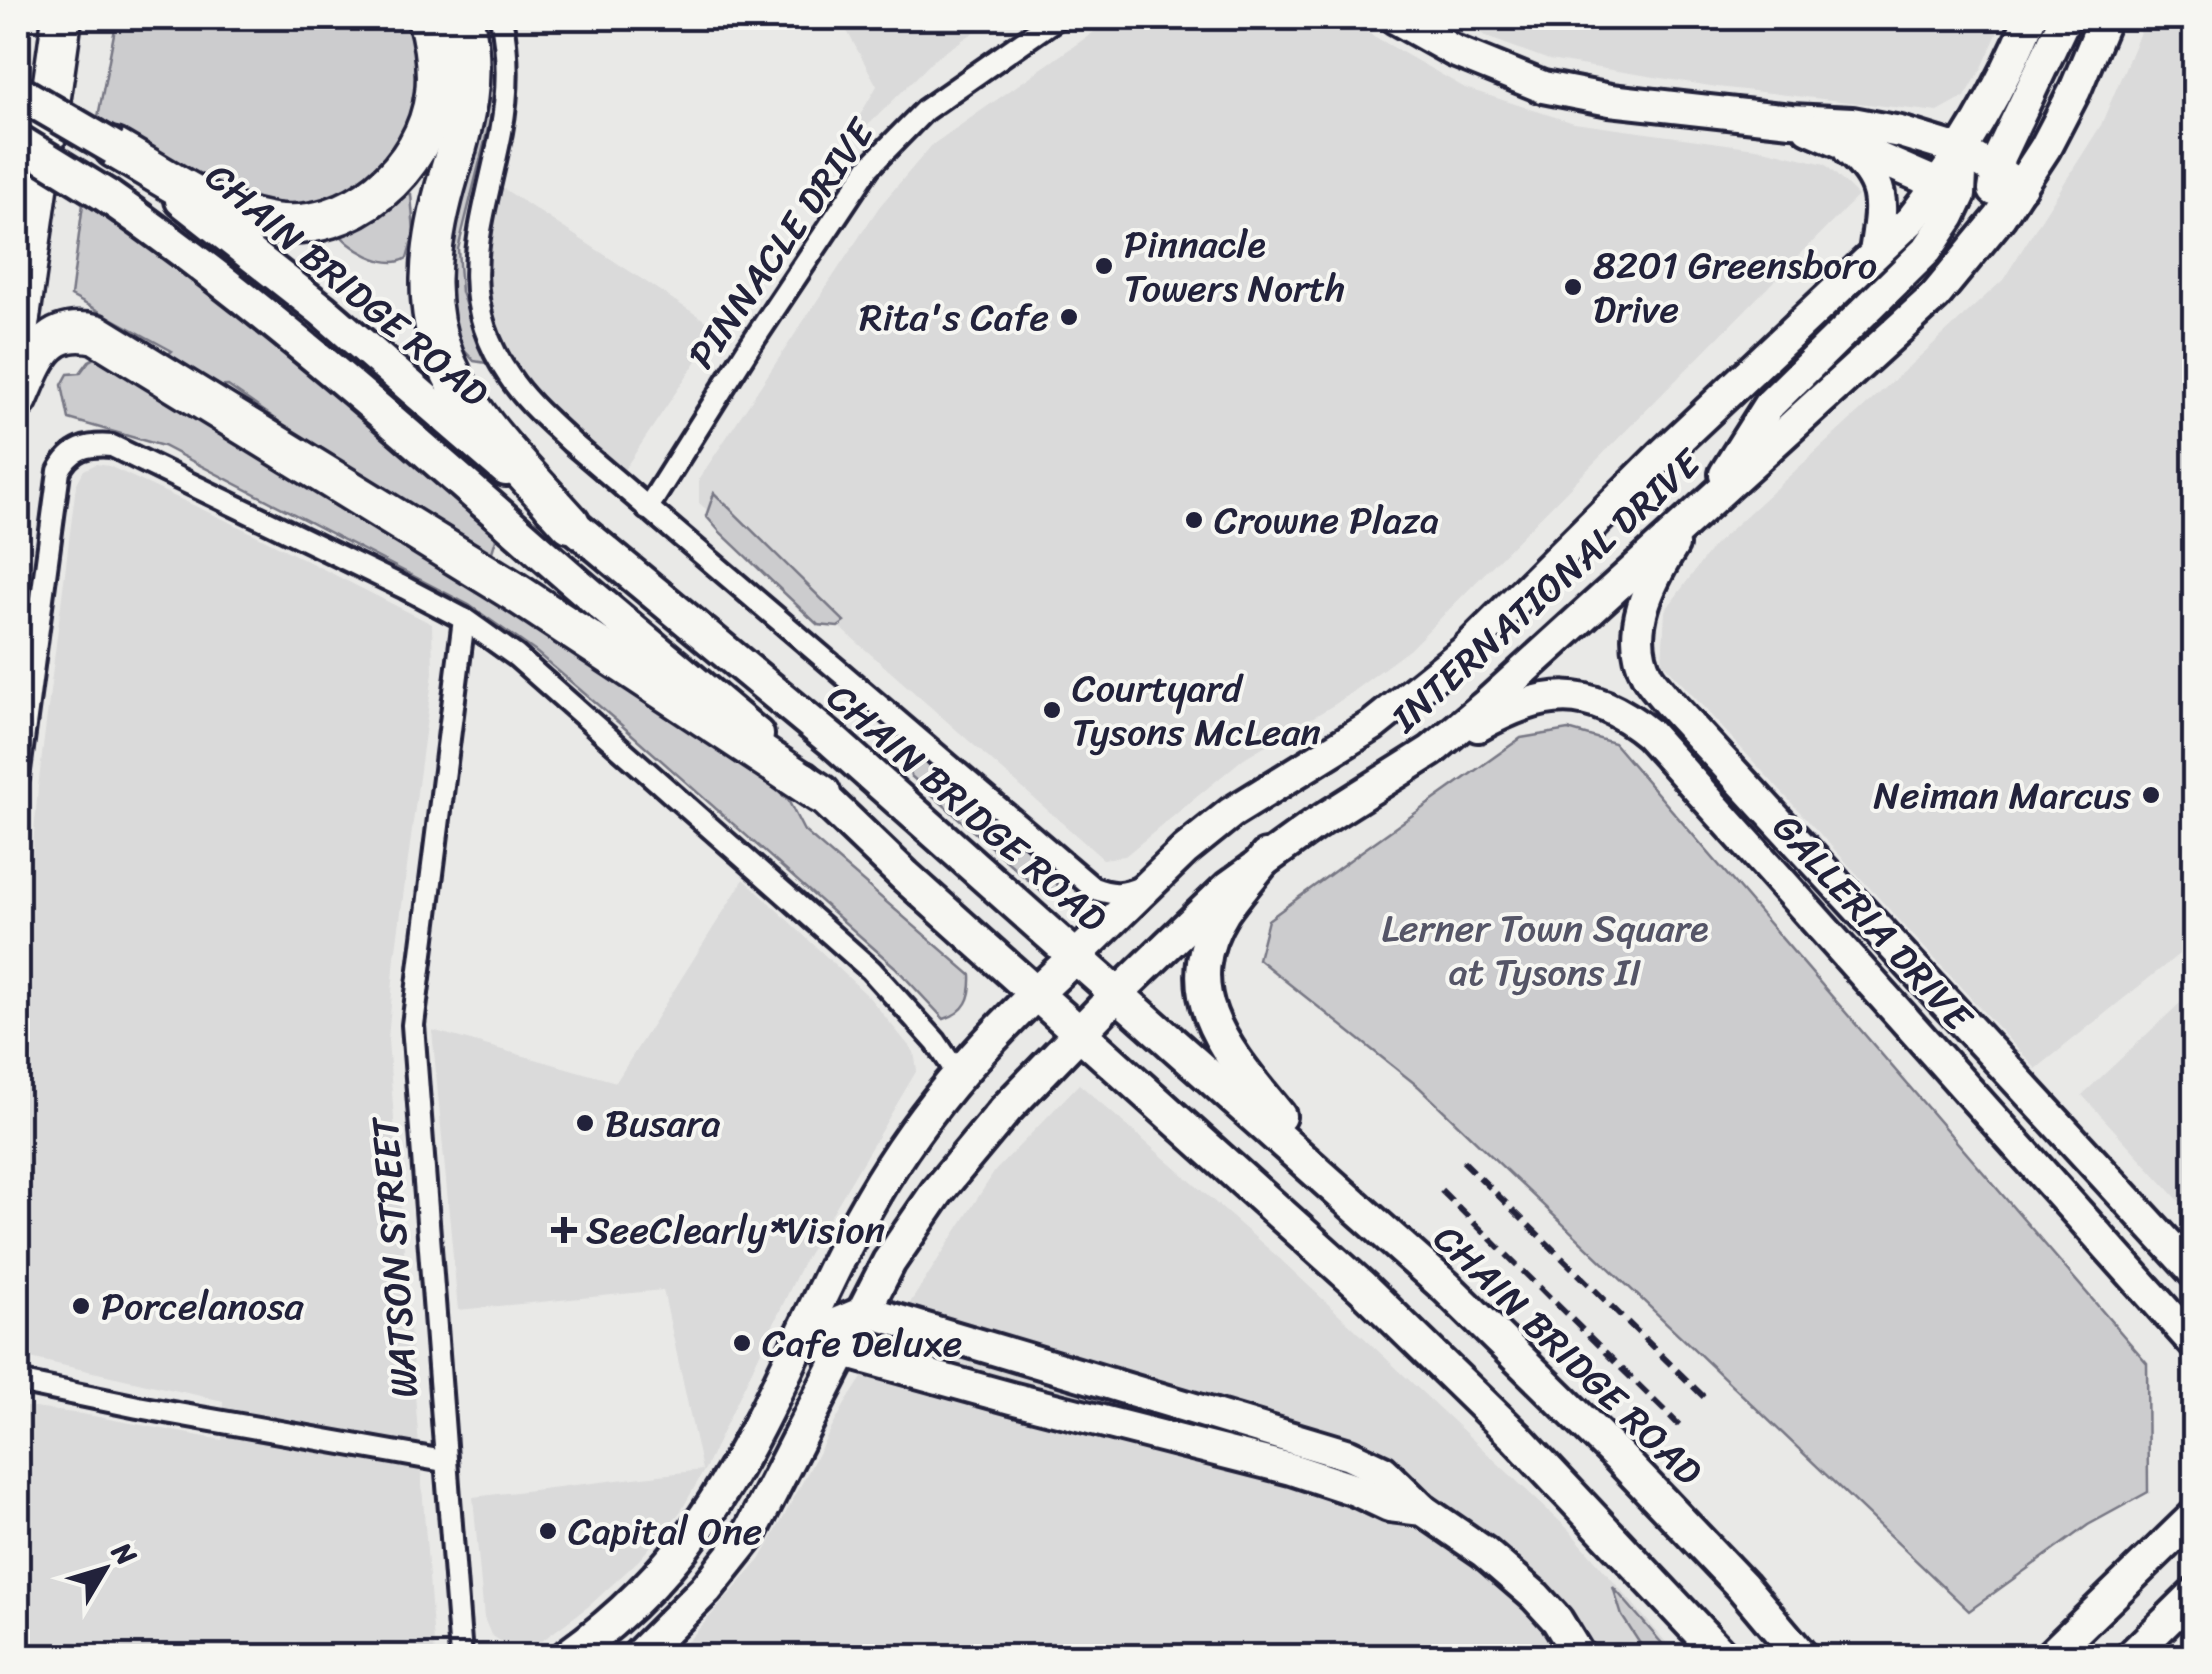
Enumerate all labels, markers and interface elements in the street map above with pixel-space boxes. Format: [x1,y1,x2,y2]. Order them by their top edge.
street label: PINNACLE DRIVE [670,103,894,383]
street label: CHAIN BRIDGE ROAD [189,145,505,425]
place label: Pinnacle Towers North [1124,211,1345,322]
place label: 8201 Greensboro Drive [1593,232,1877,343]
marker: Pinnacle Towers North [1093,255,1115,277]
marker: 8201 Greensboro Drive [1562,276,1584,298]
place label: Rita's Cafe [859,284,1049,351]
marker: Rita's Cafe [1058,306,1080,328]
street label: INTERNATIONAL DRIVE [1375,431,1718,750]
place label: Crowne Plaza [1214,487,1439,554]
marker: Crowne Plaza [1183,509,1205,531]
place label: Courtyard Tysons McLean [1072,655,1321,766]
street label: CHAIN BRIDGE ROAD [811,666,1123,950]
marker: Courtyard Tysons McLean [1041,699,1063,721]
place label: Neiman Marcus [1874,762,2132,829]
marker: Neiman Marcus [2140,784,2162,806]
street label: GALLERIA DRIVE [1755,797,1990,1048]
park label: Lerner Town Square at Tysons II [1382,895,1709,1006]
place label: Busara [605,1090,721,1157]
marker: Busara [574,1112,596,1134]
street label: WATSON STREET [352,1114,438,1400]
place label: SeeClearly*Vision [586,1197,885,1264]
street label: CHAIN BRIDGE ROAD [1417,1208,1719,1503]
marker: SeeClearly*Vision [551,1217,577,1243]
place label: Porcelanosa [101,1273,305,1340]
marker: Porcelanosa [70,1295,92,1317]
place label: Cafe Deluxe [762,1310,962,1377]
marker: Cafe Deluxe [731,1332,753,1354]
place label: Capital One [568,1498,762,1565]
north arrow [55,1519,155,1619]
marker: Capital One [537,1520,559,1542]
text: N [98,1530,150,1577]

